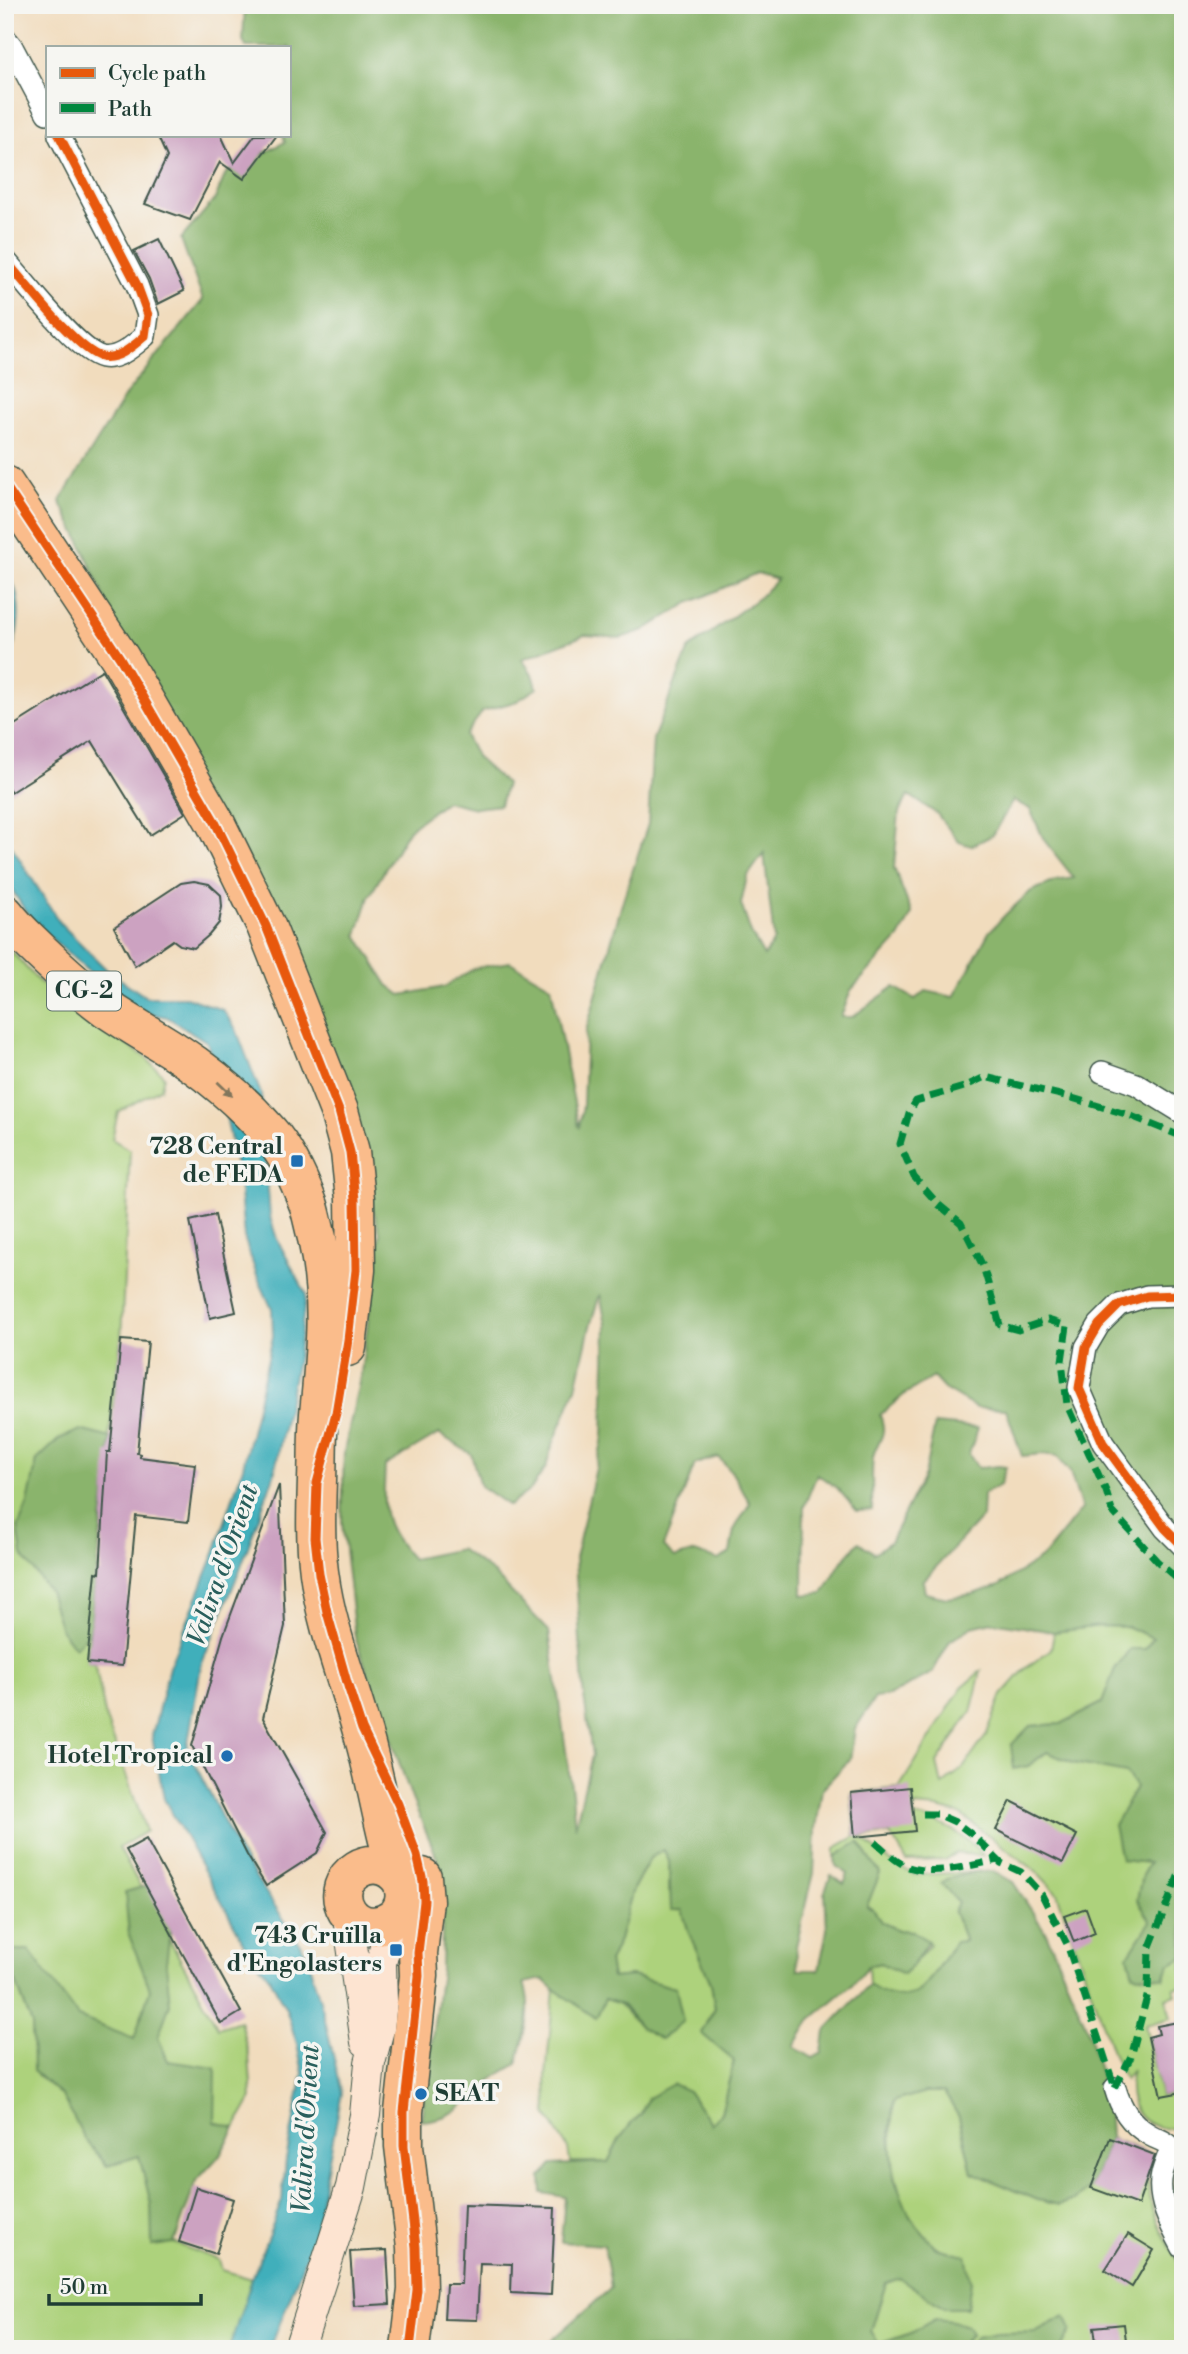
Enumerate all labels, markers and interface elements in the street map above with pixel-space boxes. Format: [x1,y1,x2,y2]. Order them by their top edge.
legend [46,46,290,136]
text: Cycle path [108,61,207,87]
text: Path [108,97,153,123]
road number: CG-2 [47,972,121,1010]
one-way arrow [216,1081,233,1097]
place label: 728 Central de FEDA [149,1132,284,1190]
marker: 728 Central de FEDA [289,1153,305,1169]
water label: Valira d'Orient [180,1480,266,1650]
place label: Hotel Tropical [48,1741,213,1771]
marker: Hotel Tropical [219,1748,235,1764]
place label: 743 Cruïlla d'Engolasters [227,1921,383,1979]
marker: 743 Cruïlla d'Engolasters [388,1942,404,1958]
water label: Valira d'Orient [286,2044,326,2214]
place label: SEAT [435,2079,500,2109]
marker: SEAT [413,2086,429,2102]
scale bar [49,2263,201,2307]
text: 50 m [60,2275,108,2301]

